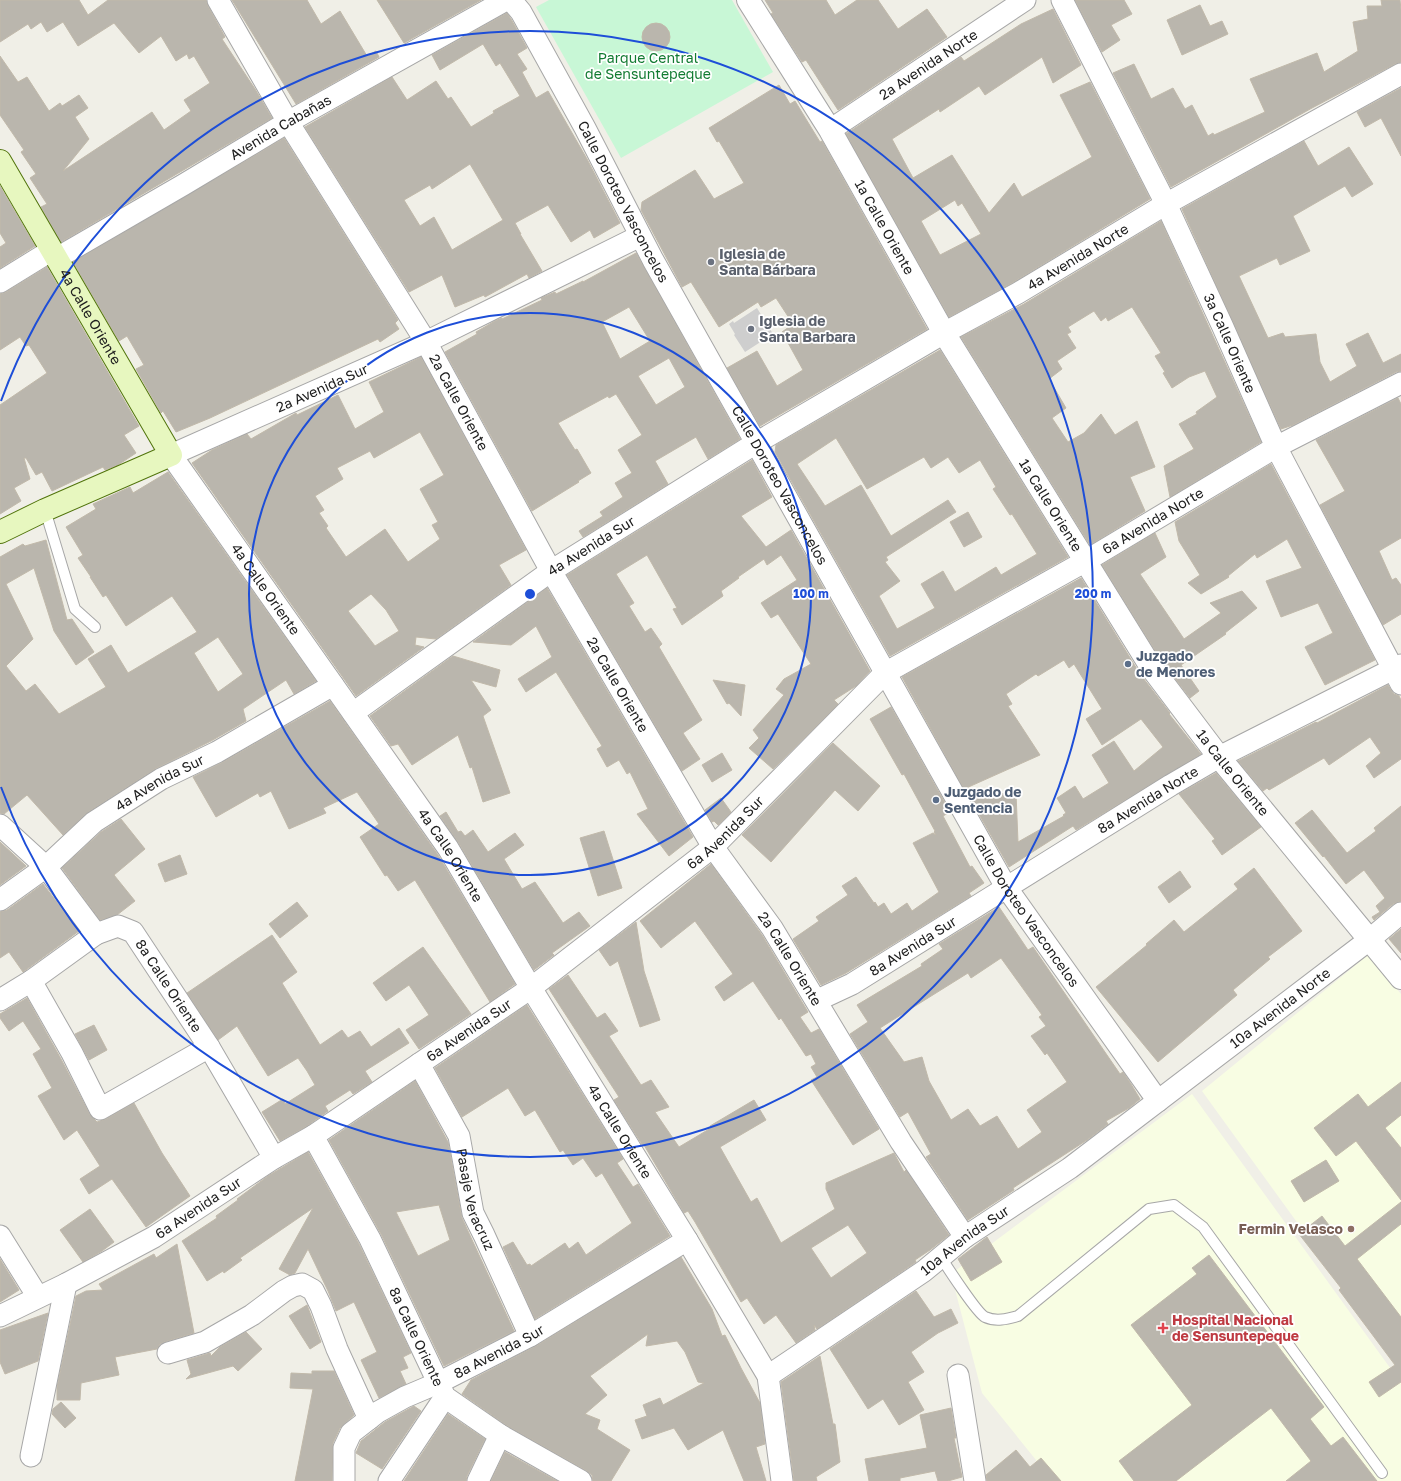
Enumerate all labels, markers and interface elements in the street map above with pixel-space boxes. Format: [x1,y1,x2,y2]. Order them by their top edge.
street label: 2a Avenida Norte [875,25,980,103]
park label: Parque Central de Sensuntepeque [585,49,711,82]
street label: Avenida Cabañas [226,91,334,163]
street label: Calle Doroteo Vasconcelos [575,117,673,285]
street label: 1a Calle Oriente [852,176,918,277]
street label: 4a Avenida Norte [1024,220,1131,294]
place label: Iglesia de Santa Bárbara [719,245,816,278]
marker: Iglesia de Santa Bárbara [706,257,716,267]
street label: 4a Calle Oriente [56,265,125,367]
street label: 3a Calle Oriente [1200,290,1260,395]
place label: Iglesia de Santa Barbara [759,312,856,345]
marker: Iglesia de Santa Barbara [746,324,756,334]
street label: 2a Calle Oriente [426,351,493,453]
street label: 2a Avenida Sur [273,359,371,415]
street label: Calle Doroteo Vasconcelos [729,402,832,568]
street label: 1a Calle Oriente [1016,455,1086,554]
street label: 6a Avenida Norte [1099,483,1206,557]
street label: 4a Avenida Sur [544,512,638,579]
street label: 4a Calle Oriente [228,540,304,638]
text: 100 m [793,586,829,601]
text: 200 m [1075,586,1111,601]
centre of rings [523,587,537,601]
street label: 2a Calle Oriente [584,634,653,735]
place label: Juzgado de Menores [1136,647,1215,680]
marker: Juzgado de Menores [1123,659,1133,669]
street label: 1a Calle Oriente [1193,726,1273,819]
street label: 4a Avenida Sur [112,750,207,814]
street label: 8a Avenida Norte [1094,762,1201,837]
place label: Juzgado de Sentencia [944,783,1022,816]
street label: 6a Avenida Sur [683,792,767,872]
marker: Juzgado de Sentencia [931,795,941,805]
street label: 4a Calle Oriente [415,805,487,905]
street label: Calle Doroteo Vasconcelos [970,831,1083,990]
street label: 2a Calle Oriente [755,908,826,1009]
street label: 8a Avenida Sur [866,912,960,979]
street label: 8a Calle Oriente [132,936,206,1035]
street label: 10a Avenida Norte [1226,964,1333,1051]
street label: 6a Avenida Sur [423,994,515,1065]
street label: 4a Calle Oriente [585,1081,656,1181]
street label: Pasaje Veracruz [453,1147,499,1253]
street label: 6a Avenida Sur [152,1173,245,1242]
street label: 10a Avenida Sur [916,1201,1012,1279]
place label: Fermin Velasco [1239,1220,1343,1237]
marker: Fermin Velasco [1346,1224,1356,1234]
street label: 8a Calle Oriente [386,1284,448,1389]
place label: Hospital Nacional de Sensuntepeque [1172,1311,1299,1344]
street label: 8a Avenida Sur [451,1320,547,1382]
marker: Hospital Nacional de Sensuntepeque [1157,1322,1169,1334]

